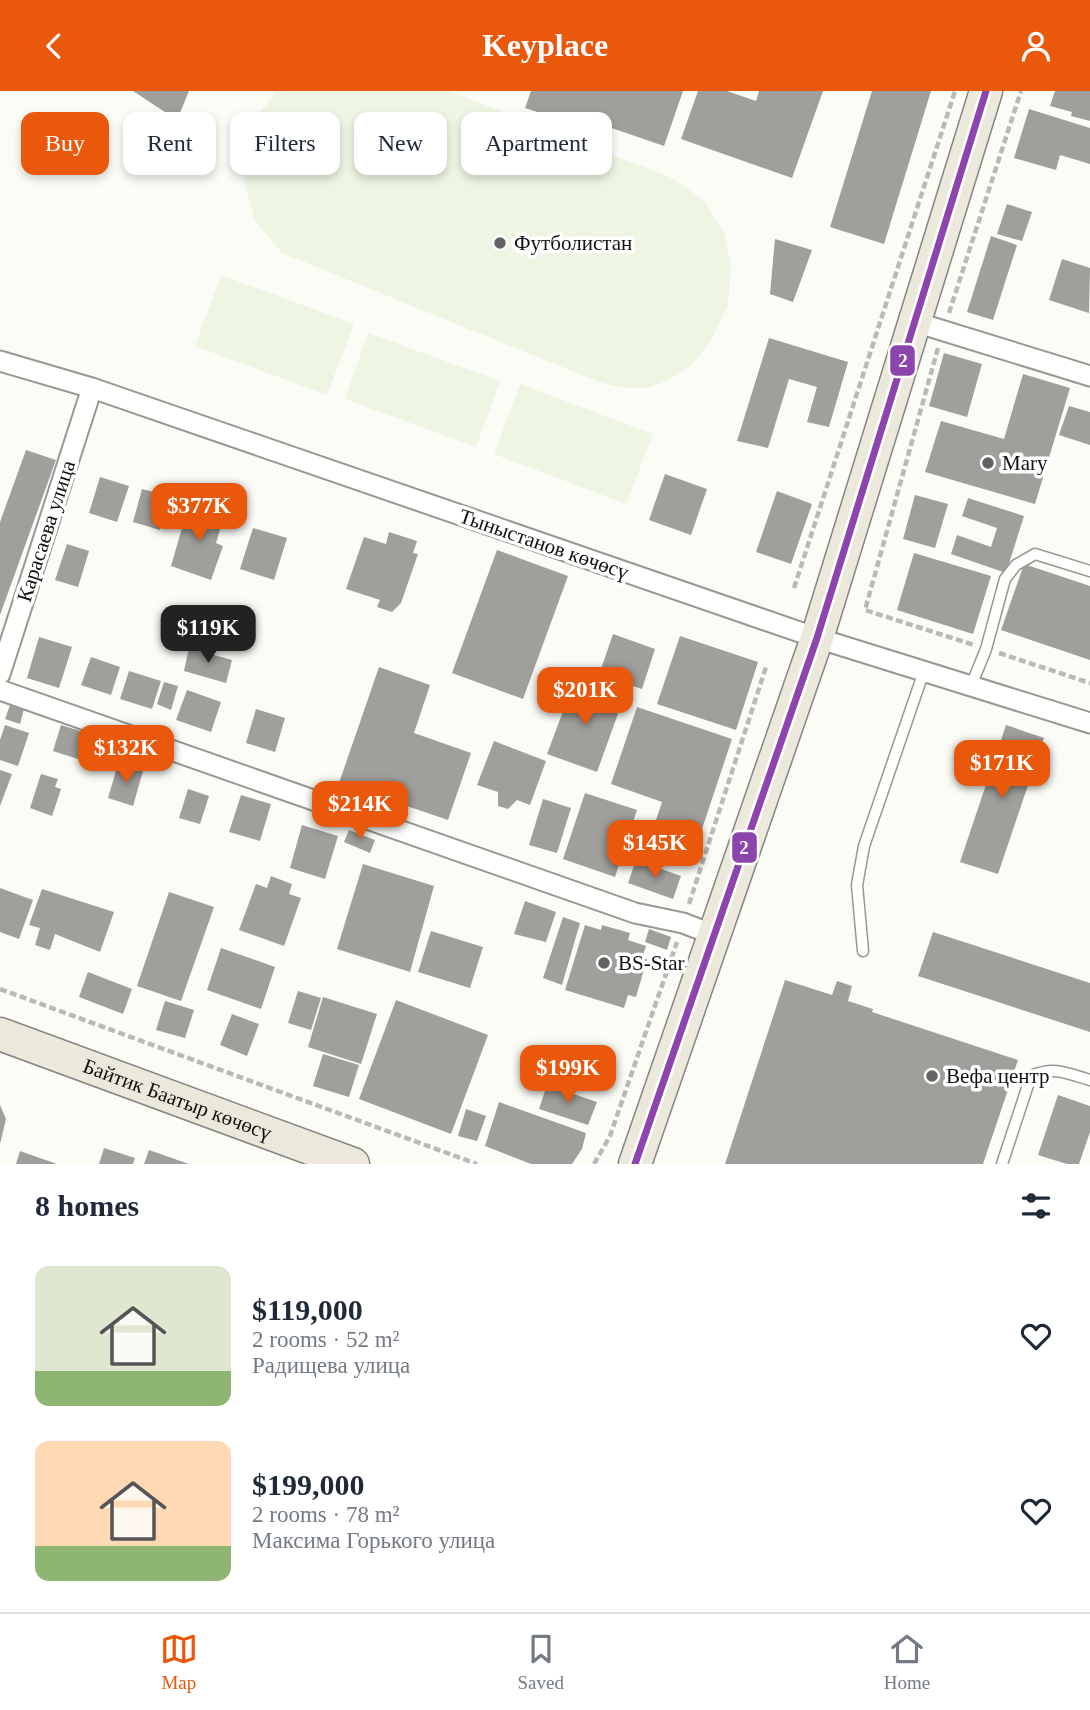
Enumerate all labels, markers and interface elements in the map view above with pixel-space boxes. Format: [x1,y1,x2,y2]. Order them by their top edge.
icon: back [35,27,73,65]
text: Keyplace [482,27,608,63]
icon: person [1017,27,1055,65]
chip: Buy [21,112,109,175]
chip: Rent [123,112,216,175]
chip: Filters [230,112,340,175]
chip: New [354,112,447,175]
chip: Apartment [461,112,612,175]
place label: Футболистан [514,231,632,255]
marker: Футболистан [492,235,508,251]
line badge: 2 [889,344,916,377]
text: 2 [898,350,908,371]
place label: Mary [1002,451,1048,475]
marker: Mary [980,455,996,471]
street label: Карасаева улица [12,457,80,605]
pin: $377K [150,483,248,543]
text: $377K [167,493,231,518]
street label: Тыныстанов көчөсү [456,504,632,584]
pin: $119K [159,605,257,665]
text: $119K [177,615,239,640]
pin: $201K [536,667,634,727]
text: $201K [553,677,617,702]
pin: $132K [77,725,175,785]
text: $132K [94,735,158,760]
pin: $171K [953,741,1051,800]
text: $171K [970,750,1034,775]
pin: $214K [311,781,409,841]
text: $214K [328,791,392,816]
pin: $145K [606,821,704,880]
text: $145K [623,830,687,855]
line badge: 2 [731,831,758,864]
text: 2 [739,837,749,858]
place label: BS-Star [618,951,685,975]
marker: BS-Star [596,955,612,971]
pin: $199K [519,1045,617,1105]
street label: Байтик Баатыр көчөсү [80,1054,276,1145]
text: $199K [536,1055,600,1080]
place label: Вефа центр [946,1064,1050,1088]
marker: Вефа центр [924,1068,940,1084]
icon: filters [1017,1187,1055,1225]
text: 8 homes [35,1189,139,1222]
text: $119,000 [252,1293,363,1326]
icon: home [91,1294,175,1378]
icon: heart [1017,1317,1055,1355]
text: 2 rooms · 52 m² [252,1327,399,1352]
text: Радищева улица [252,1353,410,1378]
text: $199,000 [252,1468,365,1501]
icon: home [91,1469,175,1553]
icon: heart [1017,1492,1055,1530]
text: 2 rooms · 78 m² [252,1502,399,1527]
text: Максима Горького улица [252,1528,495,1553]
tab: Map [160,1630,198,1694]
tab: Saved [518,1630,564,1694]
tab: Home [884,1630,930,1694]

